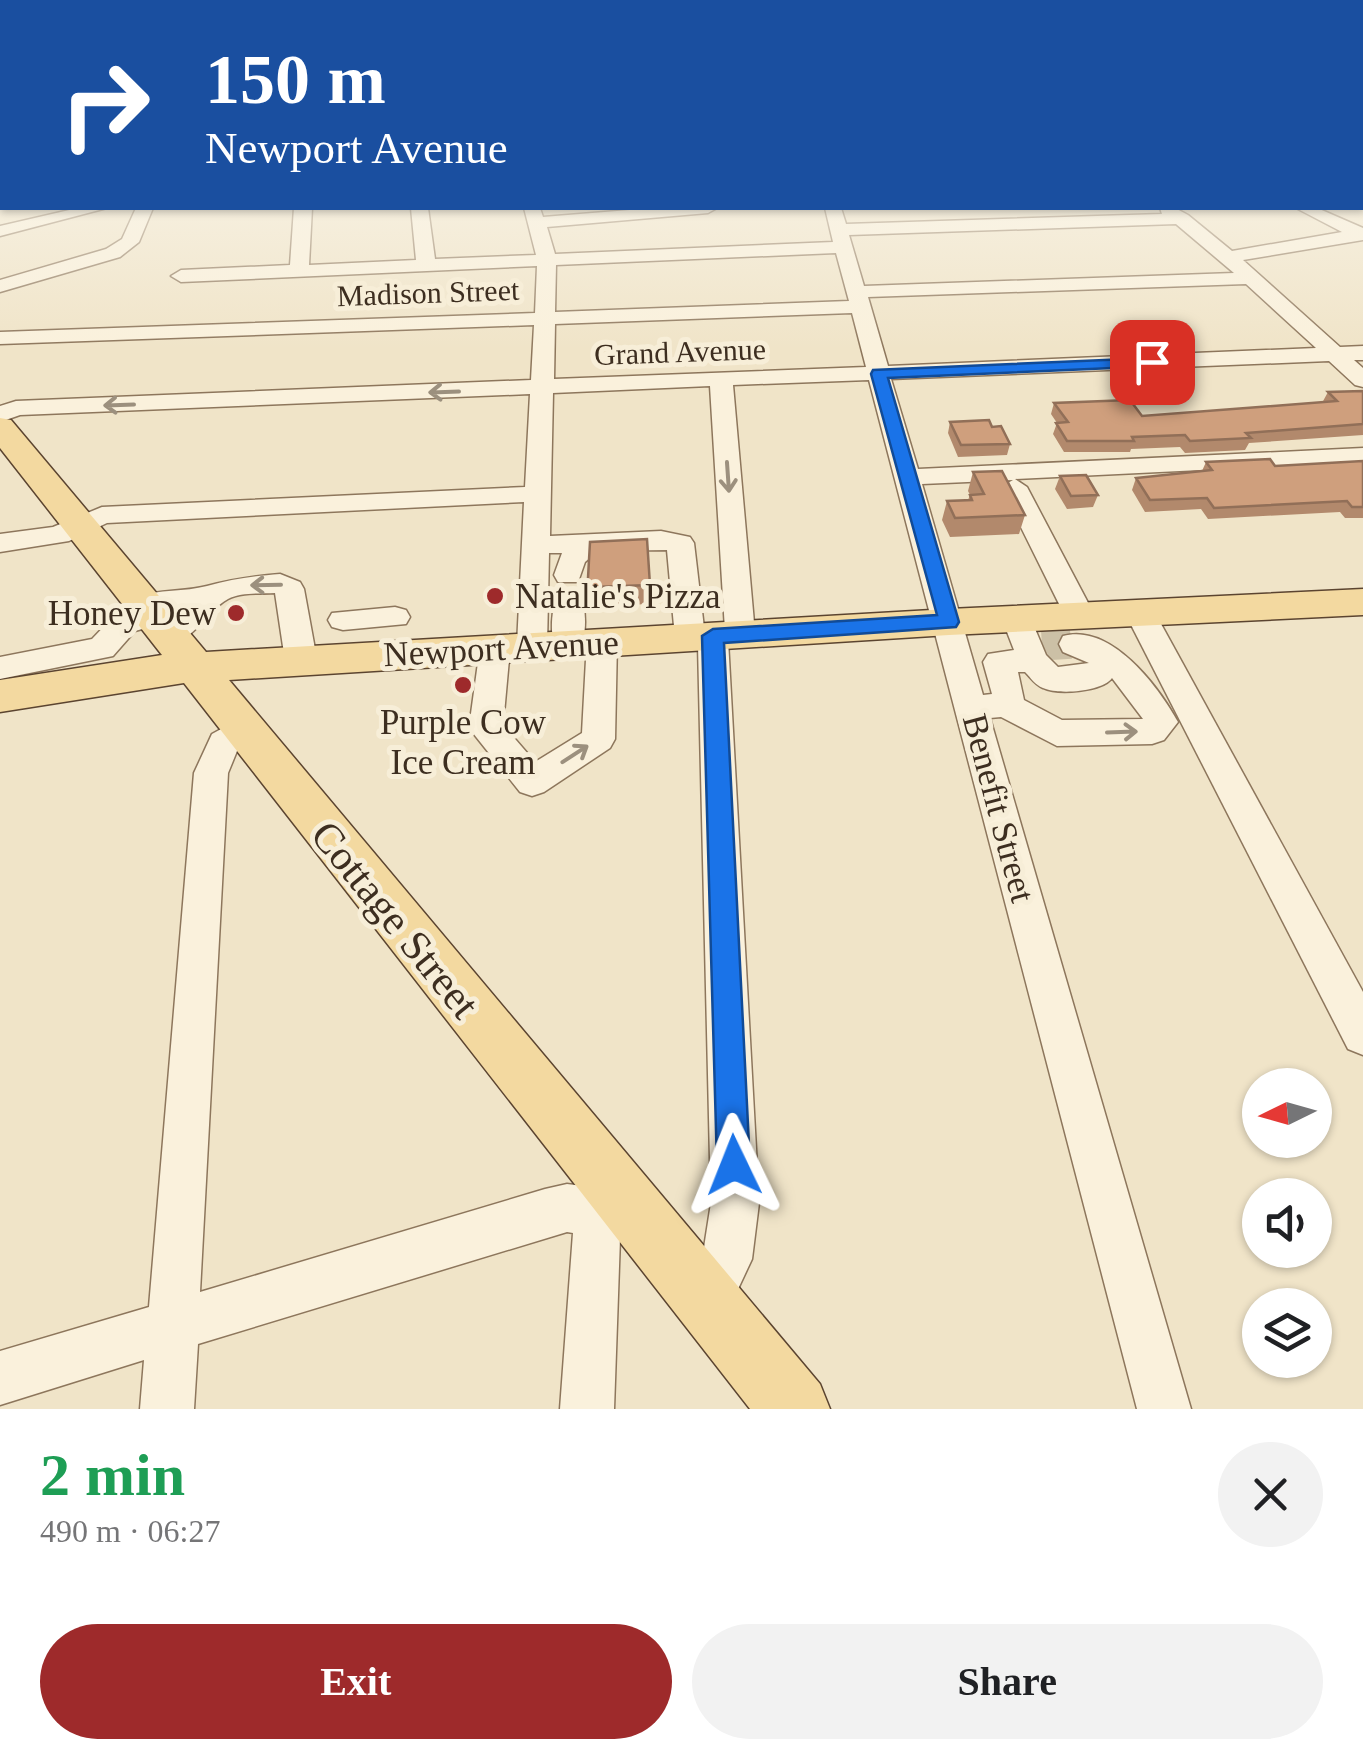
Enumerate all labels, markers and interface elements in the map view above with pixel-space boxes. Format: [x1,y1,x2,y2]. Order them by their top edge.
icon: right [40,40,170,170]
text: 150 m [205,41,386,118]
text: Newport Avenue [205,123,508,173]
street label: Madison Street [336,273,520,312]
pin [1110,320,1195,405]
street label: Grand Avenue [594,332,766,371]
icon: arrive [1125,335,1180,390]
one-way arrow [428,383,460,402]
one-way arrow [103,395,135,414]
one-way arrow [719,461,738,493]
one-way arrow [250,576,282,595]
place label: Natalie's Pizza [515,577,721,616]
marker: Natalie's Pizza [484,585,506,607]
place label: Honey Dew [48,594,217,633]
marker: Honey Dew [225,602,247,624]
street label: Newport Avenue [382,623,620,674]
marker: Purple Cow Ice Cream [452,674,474,696]
place label: Purple Cow Ice Cream [380,703,547,782]
street label: Benefit Street [955,710,1042,907]
one-way arrow [1106,723,1138,742]
one-way arrow [560,743,588,764]
street label: Cottage Street [302,812,489,1027]
north arrow [1242,1068,1332,1158]
map controls [1242,1068,1332,1378]
position arrow [682,1113,786,1217]
button: sound [1242,1178,1332,1268]
button: layers [1242,1288,1332,1378]
text: 2 min [40,1442,185,1508]
button: close [1218,1442,1323,1547]
text: 490 m · 06:27 [40,1513,220,1549]
button: Exit [40,1624,672,1739]
button: Share [692,1624,1323,1739]

